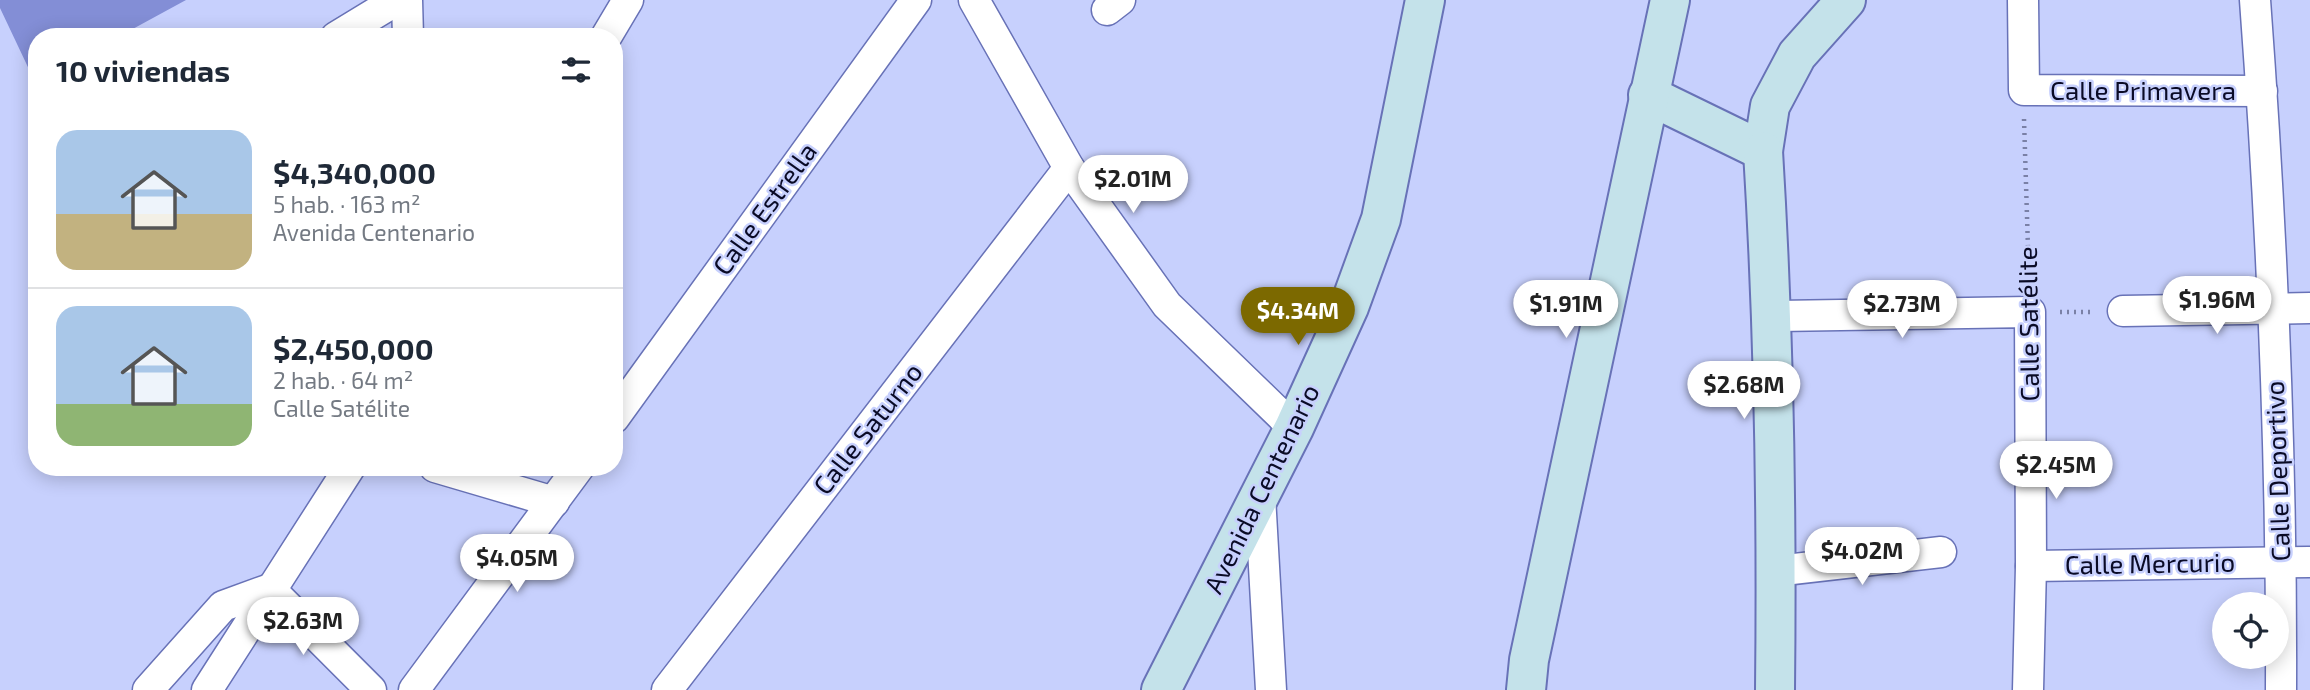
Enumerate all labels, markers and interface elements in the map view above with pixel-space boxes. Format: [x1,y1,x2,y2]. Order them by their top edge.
icon: filters [557,51,595,89]
text: 10 viviendas [56,52,230,88]
street label: Calle Primavera [2050,74,2236,105]
street label: Calle Estrella [705,136,822,280]
text: $4,340,000 [273,154,436,190]
pin: $2.01M [1076,156,1190,215]
icon: home [112,158,196,242]
text: $2.01M [1094,164,1172,192]
text: 5 hab. · 163 m² [273,190,420,218]
text: Avenida Centenario [273,218,475,246]
street label: Calle Satélite [2011,246,2044,402]
pin: $1.96M [2160,276,2274,336]
pin: $1.91M [1509,280,1623,340]
pin: $2.73M [1845,280,1959,340]
text: $1.96M [2178,285,2256,313]
pin: $4.34M [1241,288,1355,347]
text: $1.91M [1529,289,1603,317]
text: $2.73M [1863,289,1941,317]
text: $4.34M [1257,296,1339,324]
text: $2,450,000 [273,330,434,366]
icon: home [112,334,196,418]
street label: Calle Saturno [806,356,928,500]
pin: $2.68M [1687,362,1801,421]
text: 2 hab. · 64 m² [273,366,413,394]
text: $2.68M [1703,370,1785,398]
street label: Avenida Centenario [1197,379,1325,598]
street label: Calle Deportivo [2258,380,2295,562]
text: Calle Satélite [273,394,410,422]
pin: $2.45M [1999,442,2113,501]
text: $2.45M [2016,450,2096,478]
pin: $4.02M [1805,528,1919,587]
pin: $4.05M [460,534,574,594]
text: $4.02M [1821,536,1903,564]
text: $4.05M [476,543,558,571]
street label: Calle Mercurio [2065,546,2235,579]
map controls [2212,592,2289,669]
button: locate [2212,592,2289,669]
pin: $2.63M [246,598,360,657]
text: $2.63M [263,606,343,634]

